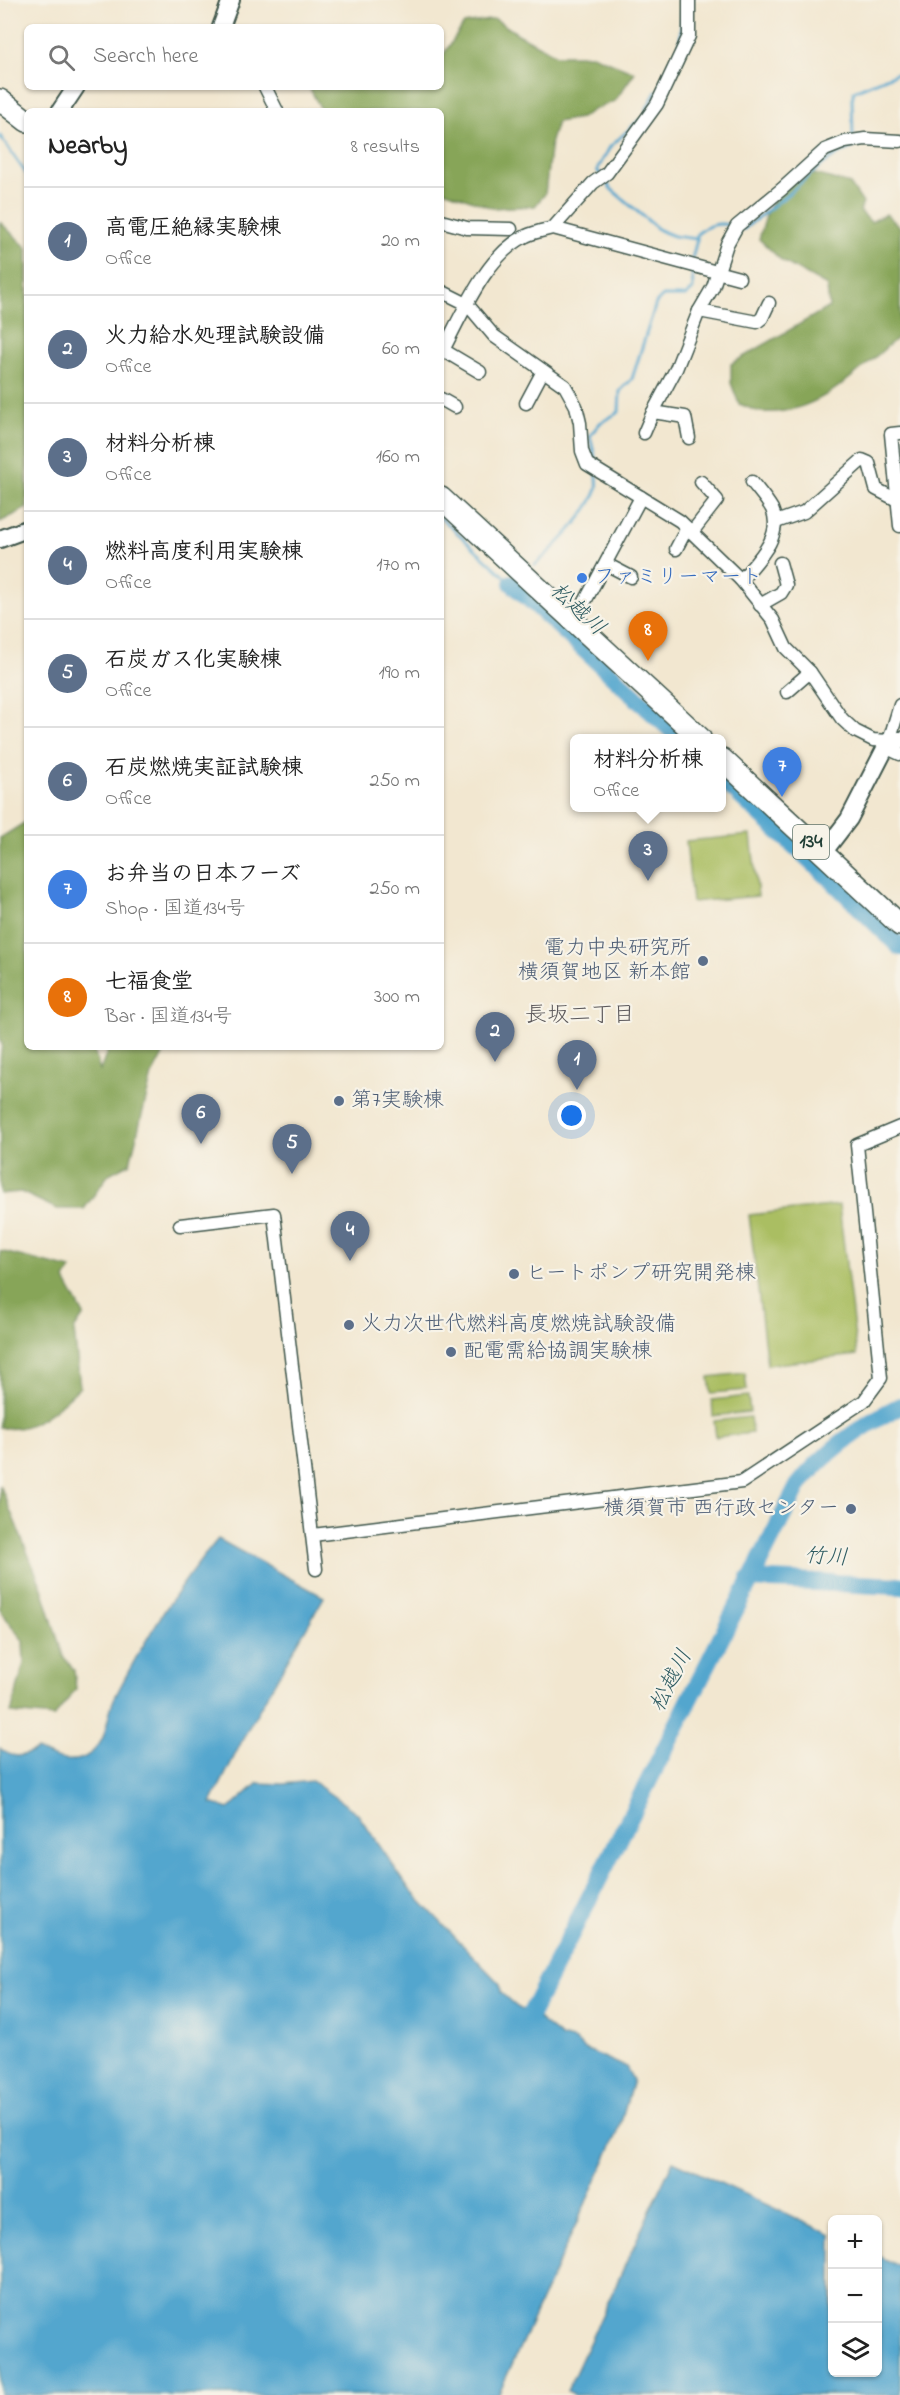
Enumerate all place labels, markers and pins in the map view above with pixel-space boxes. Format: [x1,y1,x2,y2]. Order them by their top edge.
place label: ファミリーマート [594,563,762,593]
marker: ファミリーマート [575,571,589,585]
pin: 8 [628,612,668,661]
pin: 7 [762,748,802,797]
pin: 3 [628,832,668,881]
place label: 電力中央研究所 横須賀地区 新本館 [518,934,691,988]
marker: 電力中央研究所 横須賀地区 新本館 [696,954,710,968]
pin: 2 [476,1012,514,1062]
pin: 1 [558,1040,596,1090]
place label: 第7実験棟 [351,1086,444,1116]
pin: 6 [182,1094,220,1144]
marker: 第7実験棟 [332,1094,346,1108]
pin: 5 [272,1124,312,1174]
pin: 4 [330,1212,370,1261]
place label: ヒートポンプ研究開発棟 [526,1259,756,1289]
marker: ヒートポンプ研究開発棟 [507,1267,521,1281]
place label: 火力次世代燃料高度燃焼試験設備 [361,1310,676,1340]
marker: 火力次世代燃料高度燃焼試験設備 [342,1318,356,1332]
place label: 配電需給協調実験棟 [463,1337,652,1367]
marker: 配電需給協調実験棟 [444,1345,458,1359]
place label: 横須賀市 西行政センター [604,1494,839,1524]
marker: 横須賀市 西行政センター [844,1502,858,1516]

